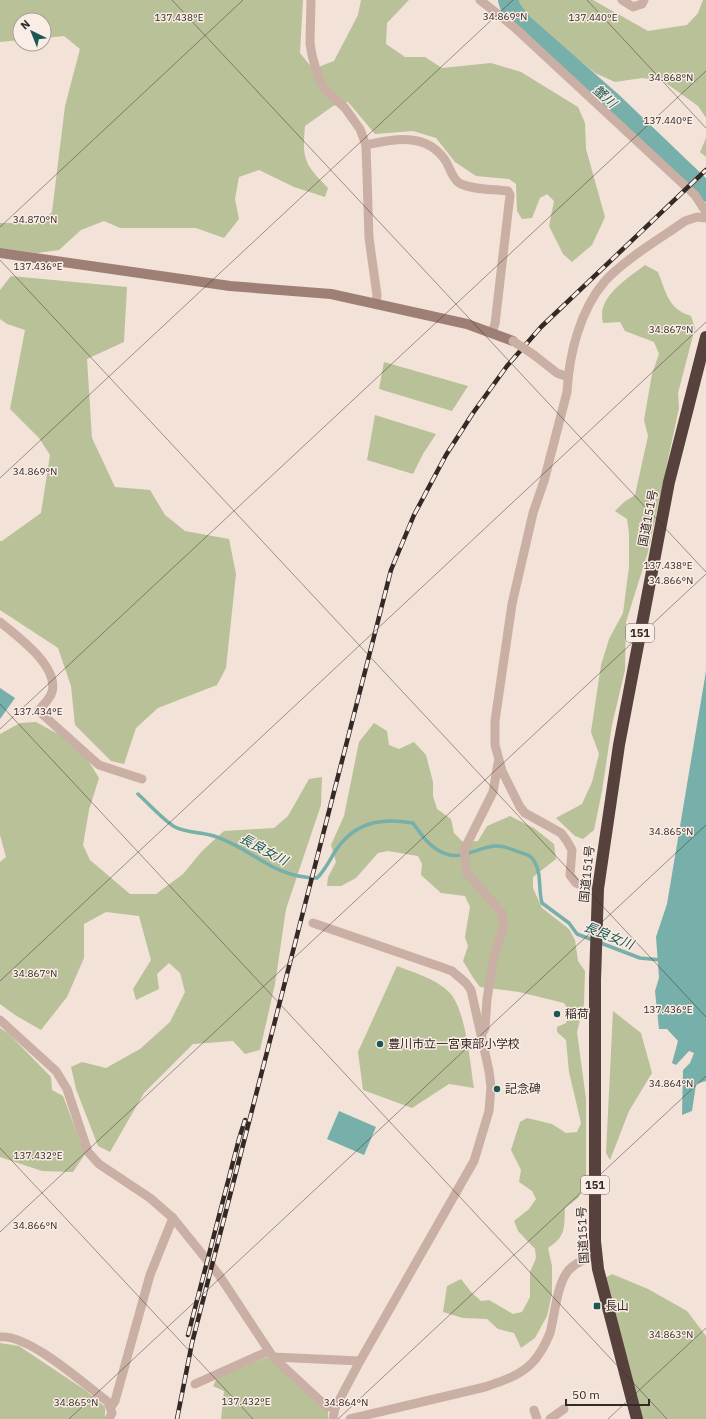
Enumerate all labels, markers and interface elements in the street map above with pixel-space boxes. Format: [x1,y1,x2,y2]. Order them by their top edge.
text: 34.869°N [483,10,527,23]
text: 137.438°E [154,11,204,24]
text: 137.440°E [568,11,618,24]
north arrow [12,12,52,52]
text: N [17,17,33,33]
text: 34.868°N [649,71,693,84]
water label: 蟹川 [589,81,621,113]
text: 137.440°E [643,114,693,127]
text: 34.870°N [13,213,57,226]
text: 137.436°E [13,260,63,273]
text: 34.867°N [649,323,693,336]
text: 34.869°N [13,465,57,478]
street label: 国道151号 [635,488,660,548]
text: 137.438°E [643,559,693,572]
text: 34.866°N [649,574,693,587]
road number: 151 [626,624,654,642]
text: 137.434°E [13,705,63,718]
text: 34.865°N [649,825,693,838]
water label: 長良女川 [237,830,292,870]
street label: 国道151号 [576,845,597,903]
water label: 長良女川 [582,918,638,954]
text: 34.867°N [13,967,57,980]
text: 137.436°E [643,1003,693,1016]
place label: 稲荷 [565,1006,589,1021]
marker: 稲荷 [552,1009,562,1019]
place label: 豊川市立一宮東部小学校 [388,1036,520,1051]
marker: 豊川市立一宮東部小学校 [375,1039,385,1049]
text: 34.864°N [649,1077,693,1090]
place label: 記念碑 [505,1081,541,1096]
marker: 記念碑 [492,1084,502,1094]
text: 137.432°E [13,1149,63,1162]
road number: 151 [581,1176,609,1194]
street label: 国道151号 [574,1206,591,1264]
text: 34.866°N [13,1219,57,1232]
place label: 長山 [605,1298,629,1313]
marker: 長山 [592,1301,602,1311]
text: 34.863°N [649,1328,693,1341]
scale bar [566,1381,649,1407]
text: 50 m [572,1387,600,1402]
text: 137.432°E [221,1395,271,1408]
text: 34.865°N [54,1396,98,1409]
text: 34.864°N [324,1396,368,1409]

